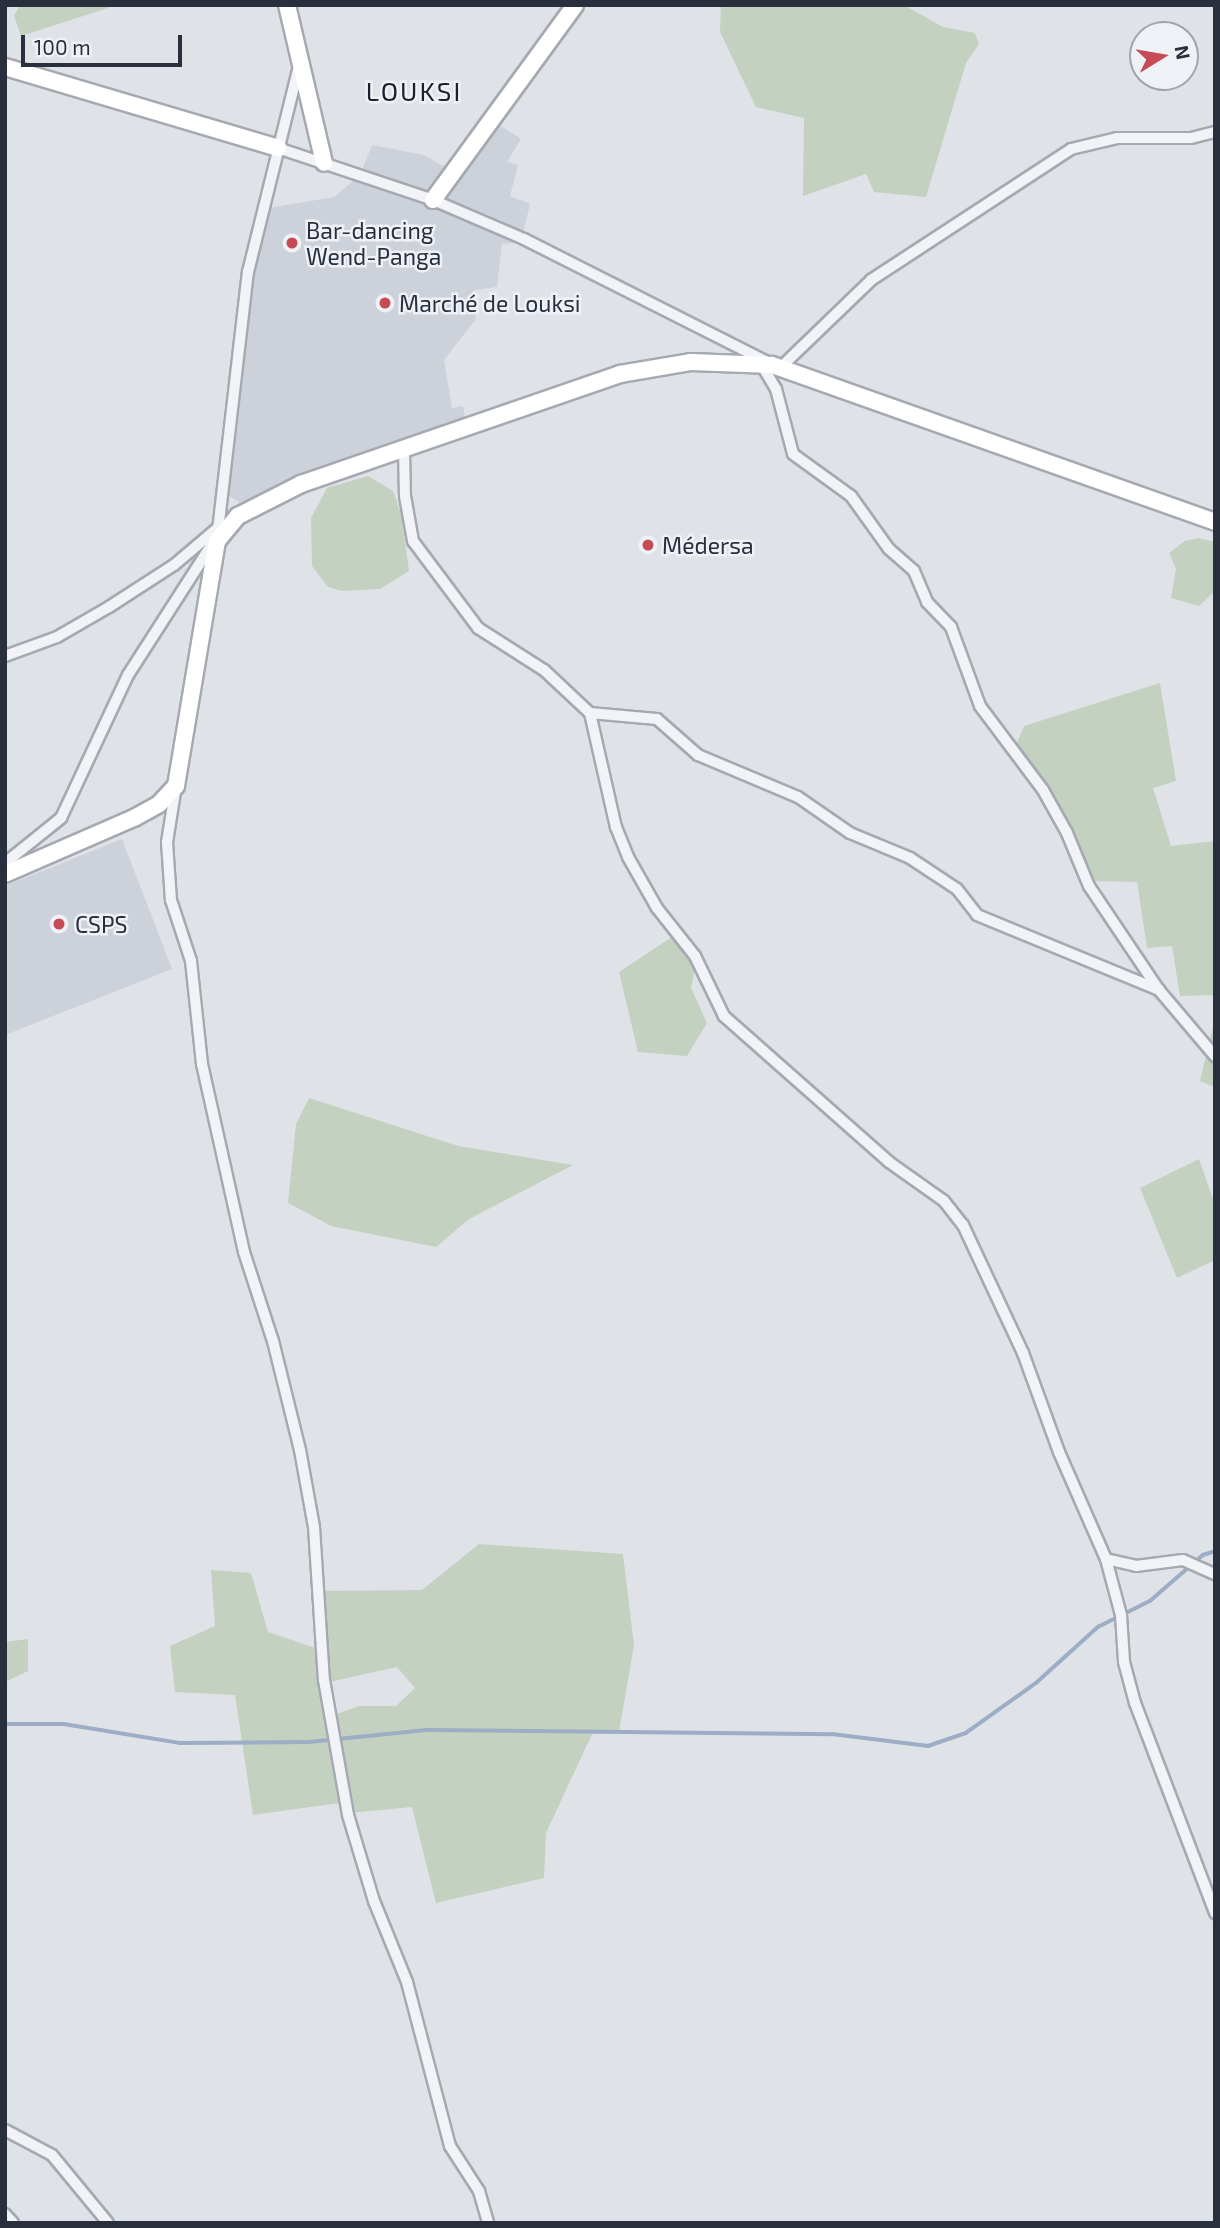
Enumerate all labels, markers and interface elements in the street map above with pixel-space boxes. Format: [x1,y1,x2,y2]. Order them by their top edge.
scale bar [24,21,186,65]
north arrow [1129,21,1199,91]
text: 100 m [34,34,91,59]
text: N [1171,43,1196,61]
district label: LOUKSI [367,75,461,107]
place label: Bar-dancing Wend-Panga [306,216,441,270]
marker: Bar-dancing Wend-Panga [284,235,300,251]
place label: Marché de Louksi [399,289,581,317]
marker: Marché de Louksi [377,295,393,311]
place label: Médersa [662,531,754,559]
marker: Médersa [640,537,656,553]
place label: CSPS [75,910,127,938]
marker: CSPS [49,914,69,934]

